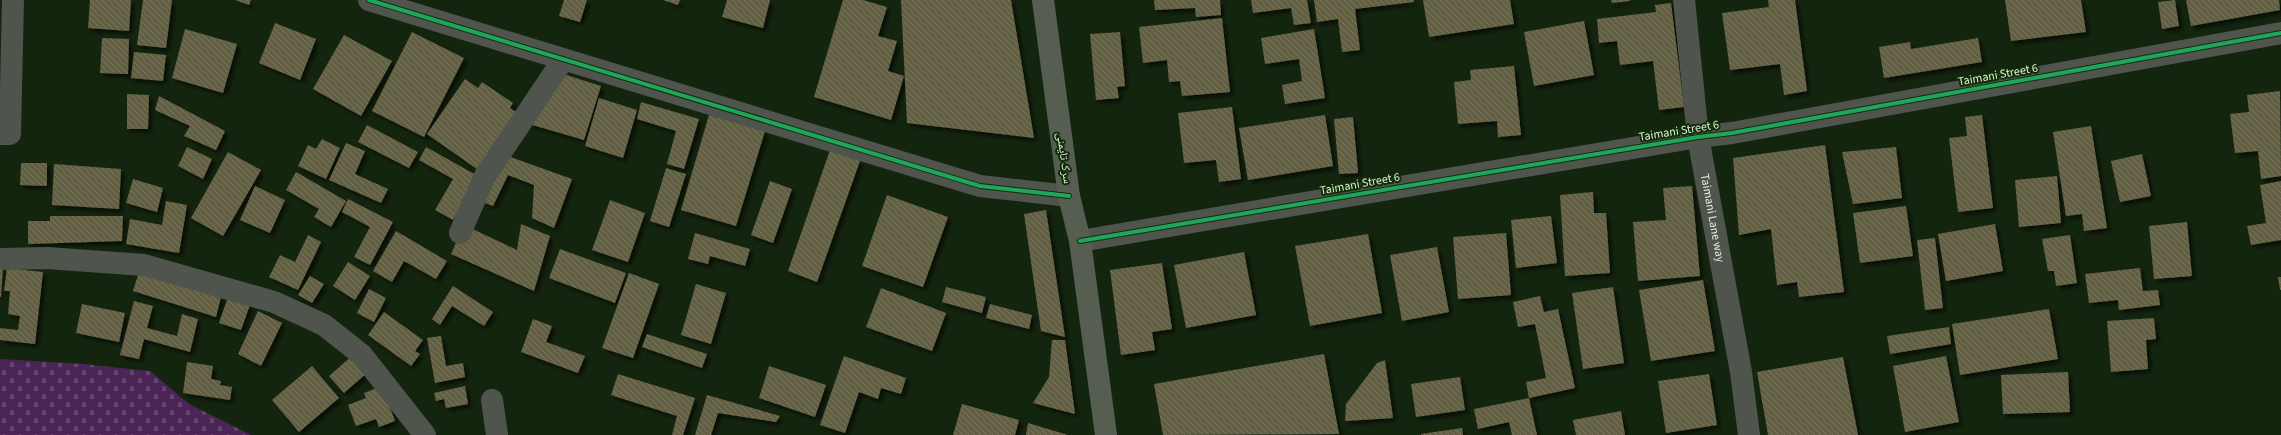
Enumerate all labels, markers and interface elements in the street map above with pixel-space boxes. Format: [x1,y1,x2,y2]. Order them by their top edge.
street label: Taimani Street 6 [1957,60,2039,90]
street label: Taimani Street 6 [1638,116,1720,146]
street label: سرک تایمنی [1052,131,1076,185]
street label: Taimani Street 6 [1319,169,1401,199]
street label: Taimani Lane way [1696,172,1729,264]

